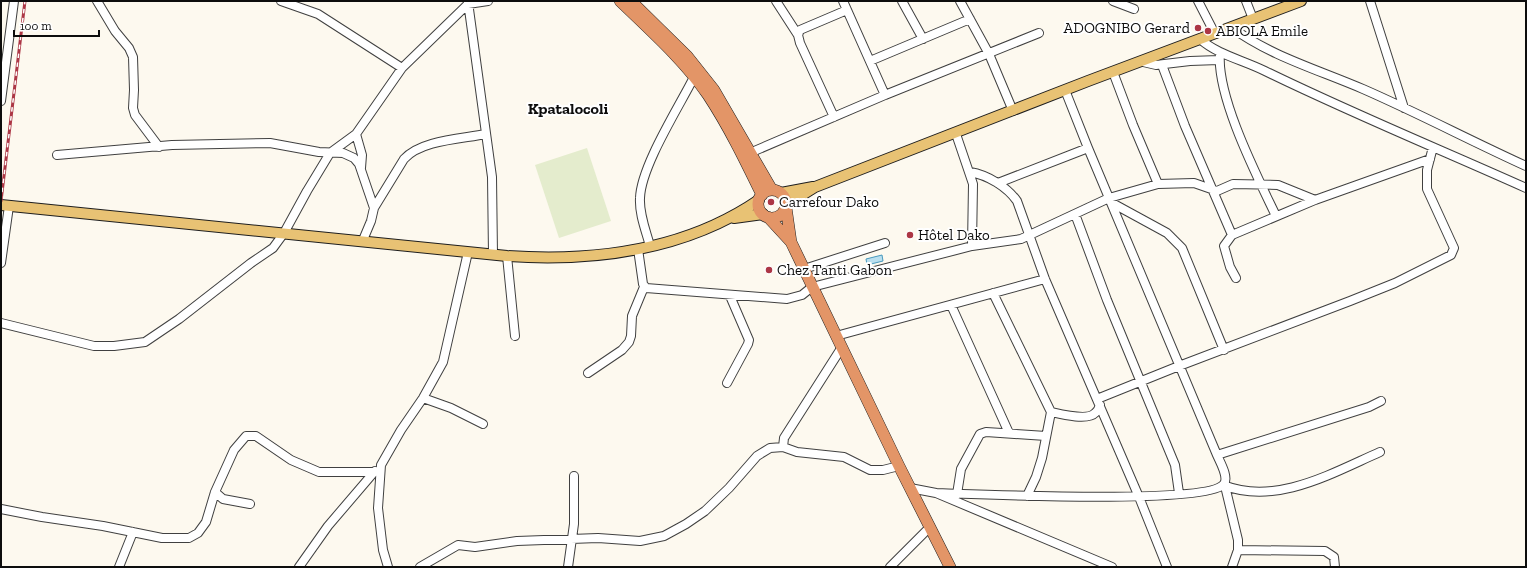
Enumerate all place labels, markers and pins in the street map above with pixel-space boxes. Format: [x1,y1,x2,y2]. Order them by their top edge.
place label: ADOGNIBO Gerard [1064,19,1191,37]
place label: ABIOLA Emile [1216,22,1308,40]
marker: ADOGNIBO Gerard [1193,23,1203,33]
marker: ABIOLA Emile [1203,26,1213,36]
place label: Carrefour Dako [779,193,879,211]
marker: Carrefour Dako [766,197,776,207]
place label: Hôtel Dako [918,226,990,244]
marker: Hôtel Dako [905,230,915,240]
place label: Chez Tanti Gabon [777,261,892,279]
marker: Chez Tanti Gabon [764,265,774,275]

